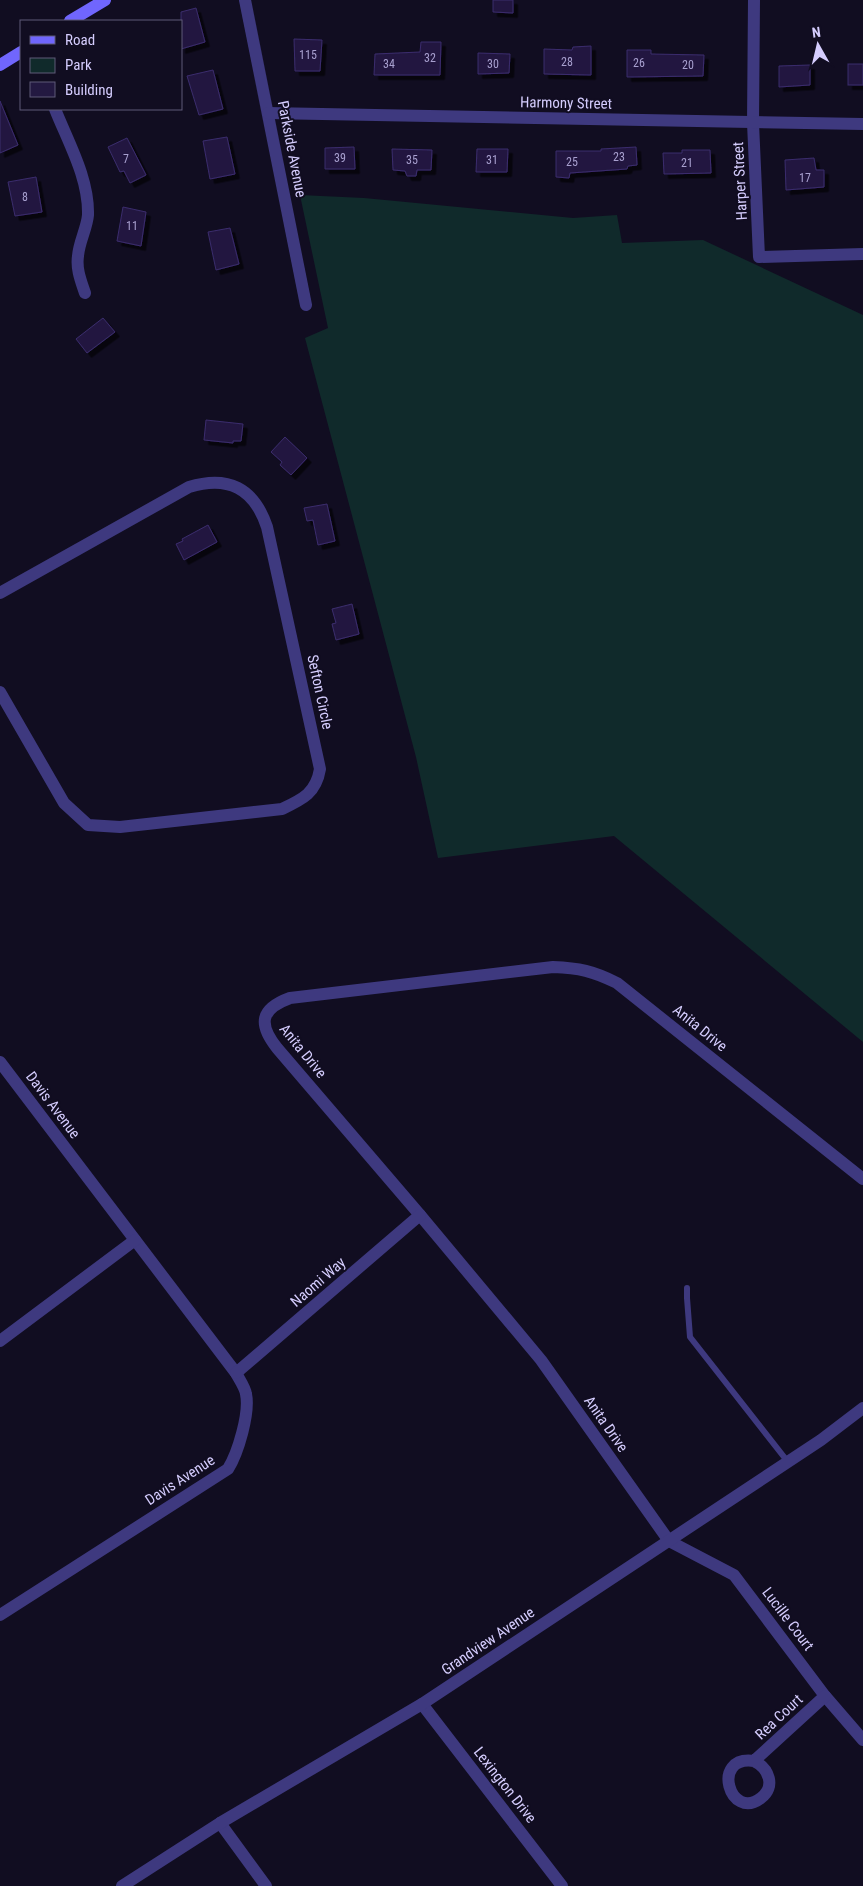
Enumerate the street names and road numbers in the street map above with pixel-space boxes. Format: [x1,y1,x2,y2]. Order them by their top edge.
street label: Harmony Street [520,93,612,113]
street label: Parkside Avenue [274,99,310,199]
street label: Harper Street [729,141,751,221]
street label: Sefton Circle [303,653,337,731]
street label: Anita Drive [669,1001,731,1055]
street label: Anita Drive [276,1020,330,1082]
street label: Davis Avenue [22,1068,84,1142]
street label: Naomi Way [287,1253,349,1311]
street label: Anita Drive [580,1392,632,1456]
street label: Davis Avenue [142,1451,218,1509]
street label: Lucille Court [758,1584,818,1654]
street label: Grandview Avenue [438,1603,538,1679]
street label: Rea Court [752,1691,806,1743]
street label: Lexington Drive [470,1743,540,1827]

